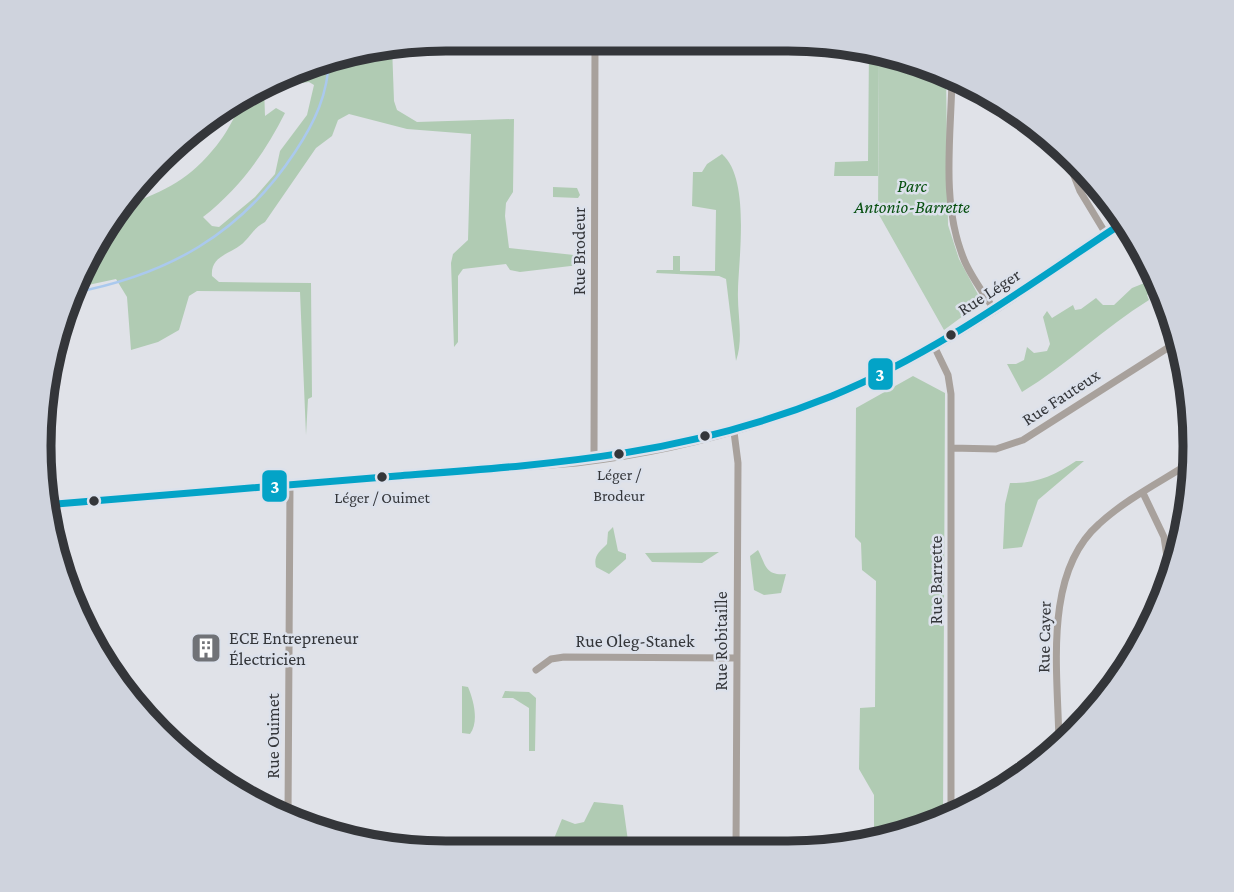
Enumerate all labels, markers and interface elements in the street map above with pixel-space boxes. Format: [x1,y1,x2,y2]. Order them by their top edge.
park label: Parc Antonio-Barrette [853,176,970,217]
street label: Rue Brodeur [569,206,589,295]
street label: Rue Léger [954,264,1024,320]
unlabelled marker [944,328,958,342]
line badge: 3 [867,357,894,391]
text: 3 [875,364,885,385]
street label: Rue Fauteux [1018,364,1104,430]
unlabelled marker [698,429,712,443]
marker: Léger / Brodeur [612,447,626,461]
place label: Léger / Brodeur [593,466,645,504]
line badge: 3 [261,469,288,503]
marker: Léger / Ouimet [375,470,389,484]
text: 3 [270,476,280,497]
place label: Léger / Ouimet [334,489,431,507]
unlabelled marker [87,494,101,508]
street label: Rue Barrette [926,536,946,624]
street label: Rue Robitaille [711,591,731,691]
street label: Rue Cayer [1033,600,1055,673]
place label: ECE Entrepreneur Électricien [229,628,359,669]
building icon: ECE Entrepreneur Électricien [189,631,223,665]
street label: Rue Oleg-Stanek [575,631,695,651]
street label: Rue Ouimet [263,692,283,779]

